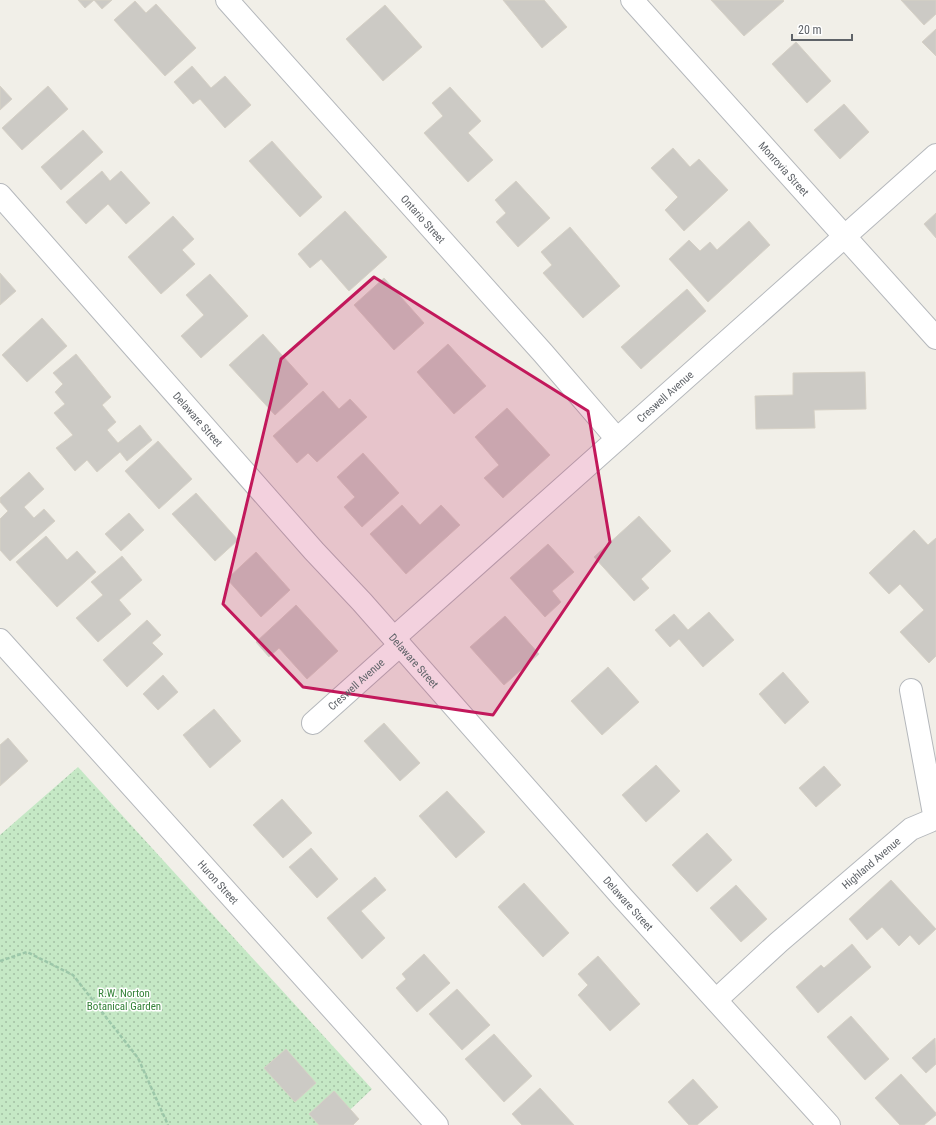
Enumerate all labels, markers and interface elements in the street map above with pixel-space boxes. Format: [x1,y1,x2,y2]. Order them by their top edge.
scale bar [792,16,852,42]
text: 20 m [798,23,822,37]
street label: Monrovia Street [756,139,811,199]
street label: Ontario Street [398,193,448,246]
street label: Creswell Avenue [634,368,696,425]
street label: Delaware Street [170,390,225,450]
street label: Delaware Street [386,631,441,691]
street label: Creswell Avenue [326,656,387,713]
street label: Highland Avenue [840,835,903,892]
street label: Huron Street [195,858,241,907]
street label: Delaware Street [600,874,656,934]
park label: R.W. Norton Botanical Garden [87,987,161,1013]

